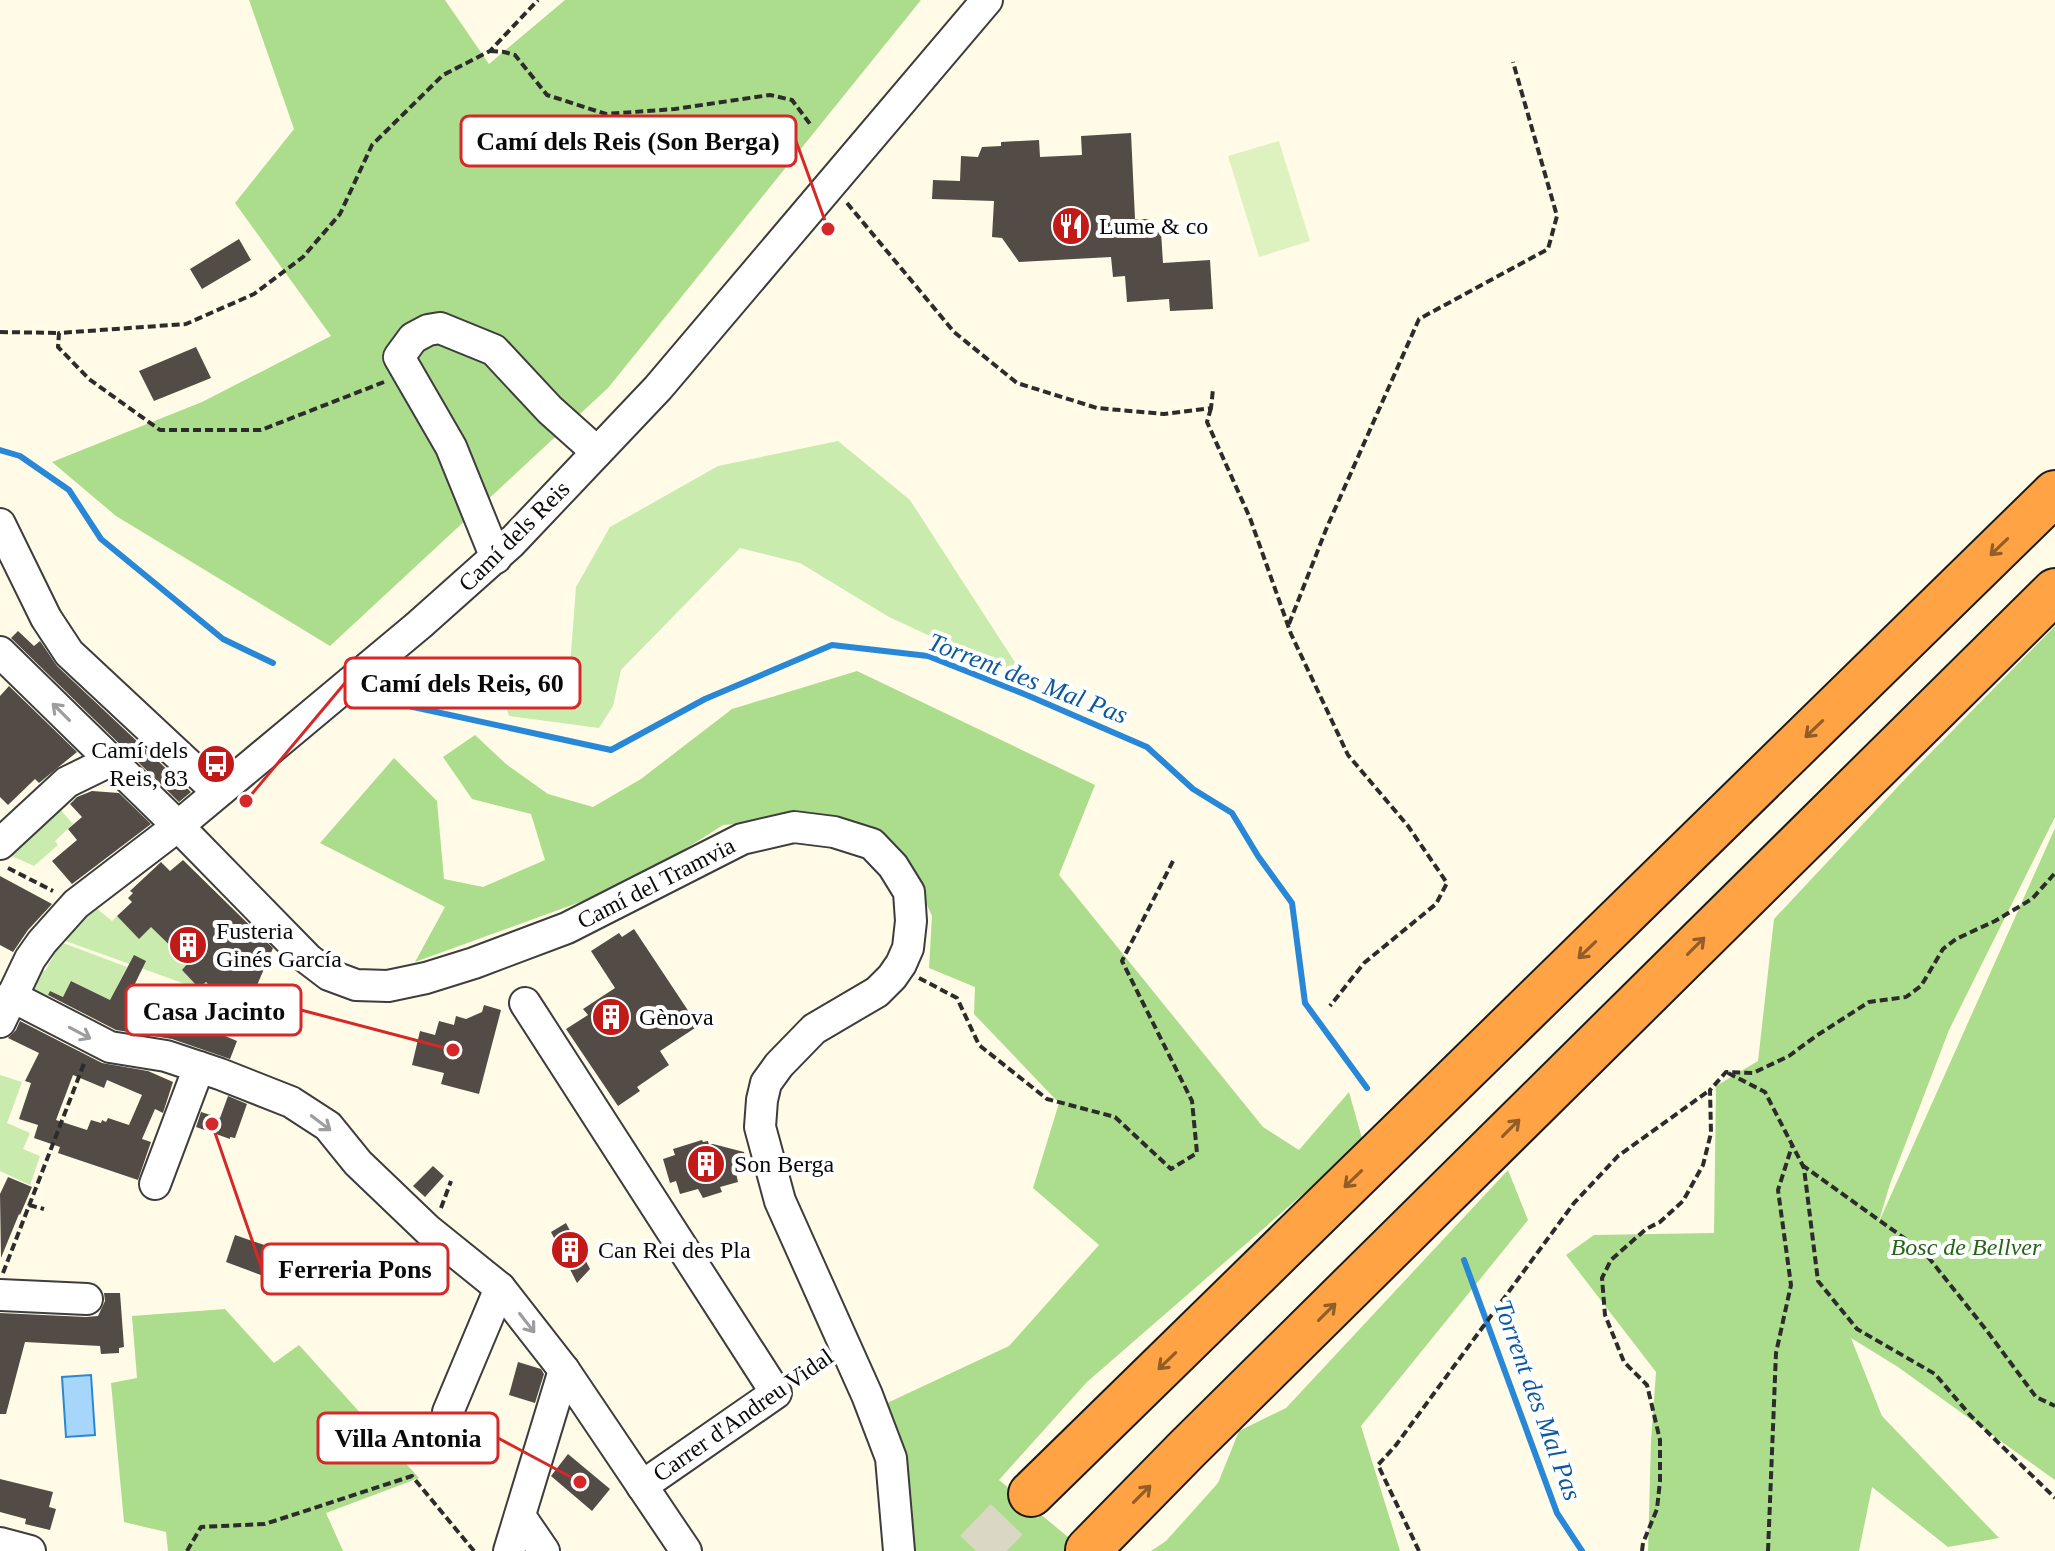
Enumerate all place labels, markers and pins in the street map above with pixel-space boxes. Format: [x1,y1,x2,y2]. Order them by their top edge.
callout: Camí dels Reis (Son Berga) [461,116,796,166]
restaurant icon: Lume & co [1050,205,1092,247]
place label: Lume & co [1099,213,1208,239]
callout: Camí dels Reis, 60 [345,658,580,708]
place label: Camí dels Reis, 83 [91,737,188,791]
bus stop icon: Camí dels Reis, 83 [195,743,237,785]
place label: Fusteria Ginés García [216,918,342,972]
building icon: Fusteria Ginés García [167,924,209,966]
callout: Casa Jacinto [126,985,301,1035]
building icon: Gènova [590,996,632,1038]
place label: Gènova [639,1004,714,1030]
building icon: Son Berga [685,1143,727,1185]
place label: Son Berga [734,1151,835,1177]
building icon: Can Rei des Pla [549,1229,591,1271]
place label: Can Rei des Pla [598,1237,751,1263]
callout: Ferreria Pons [262,1244,448,1294]
callout: Villa Antonia [318,1413,498,1463]

